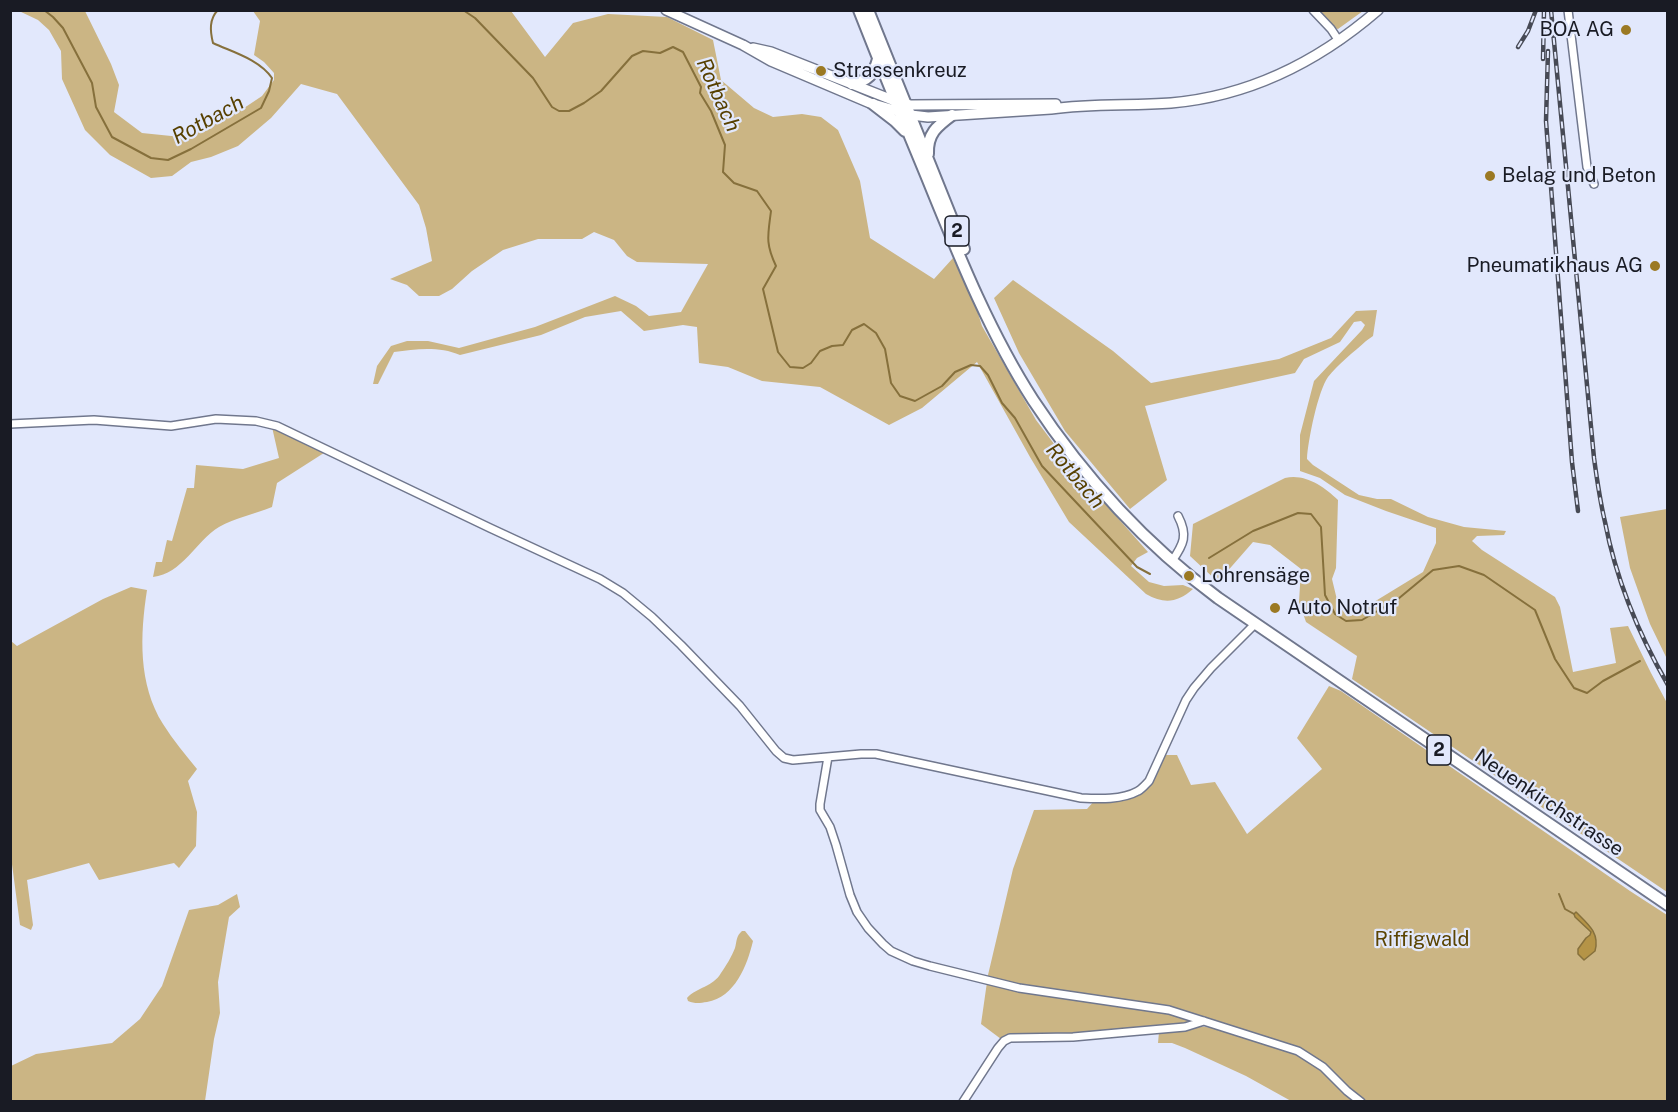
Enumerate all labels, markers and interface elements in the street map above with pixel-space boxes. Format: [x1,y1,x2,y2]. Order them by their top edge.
place label: BOA AG [1539,18,1614,42]
marker: BOA AG [1619,23,1633,37]
water label: Rotbach [691,54,745,136]
place label: Strassenkreuz [833,59,967,83]
marker: Strassenkreuz [814,64,828,78]
water label: Rotbach [168,90,248,150]
place label: Belag und Beton [1502,164,1656,188]
marker: Belag und Beton [1483,169,1497,183]
road number: 2 [945,216,969,246]
place label: Pneumatikhaus AG [1466,254,1643,278]
marker: Pneumatikhaus AG [1648,259,1662,273]
water label: Rotbach [1040,438,1110,514]
place label: Lohrensäge [1201,564,1310,588]
marker: Lohrensäge [1182,569,1196,583]
place label: Auto Notruf [1287,596,1397,620]
marker: Auto Notruf [1268,601,1282,615]
road number: 2 [1427,735,1451,765]
street label: Neuenkirchstrasse [1470,744,1628,862]
park label: Riffigwald [1375,928,1469,952]

